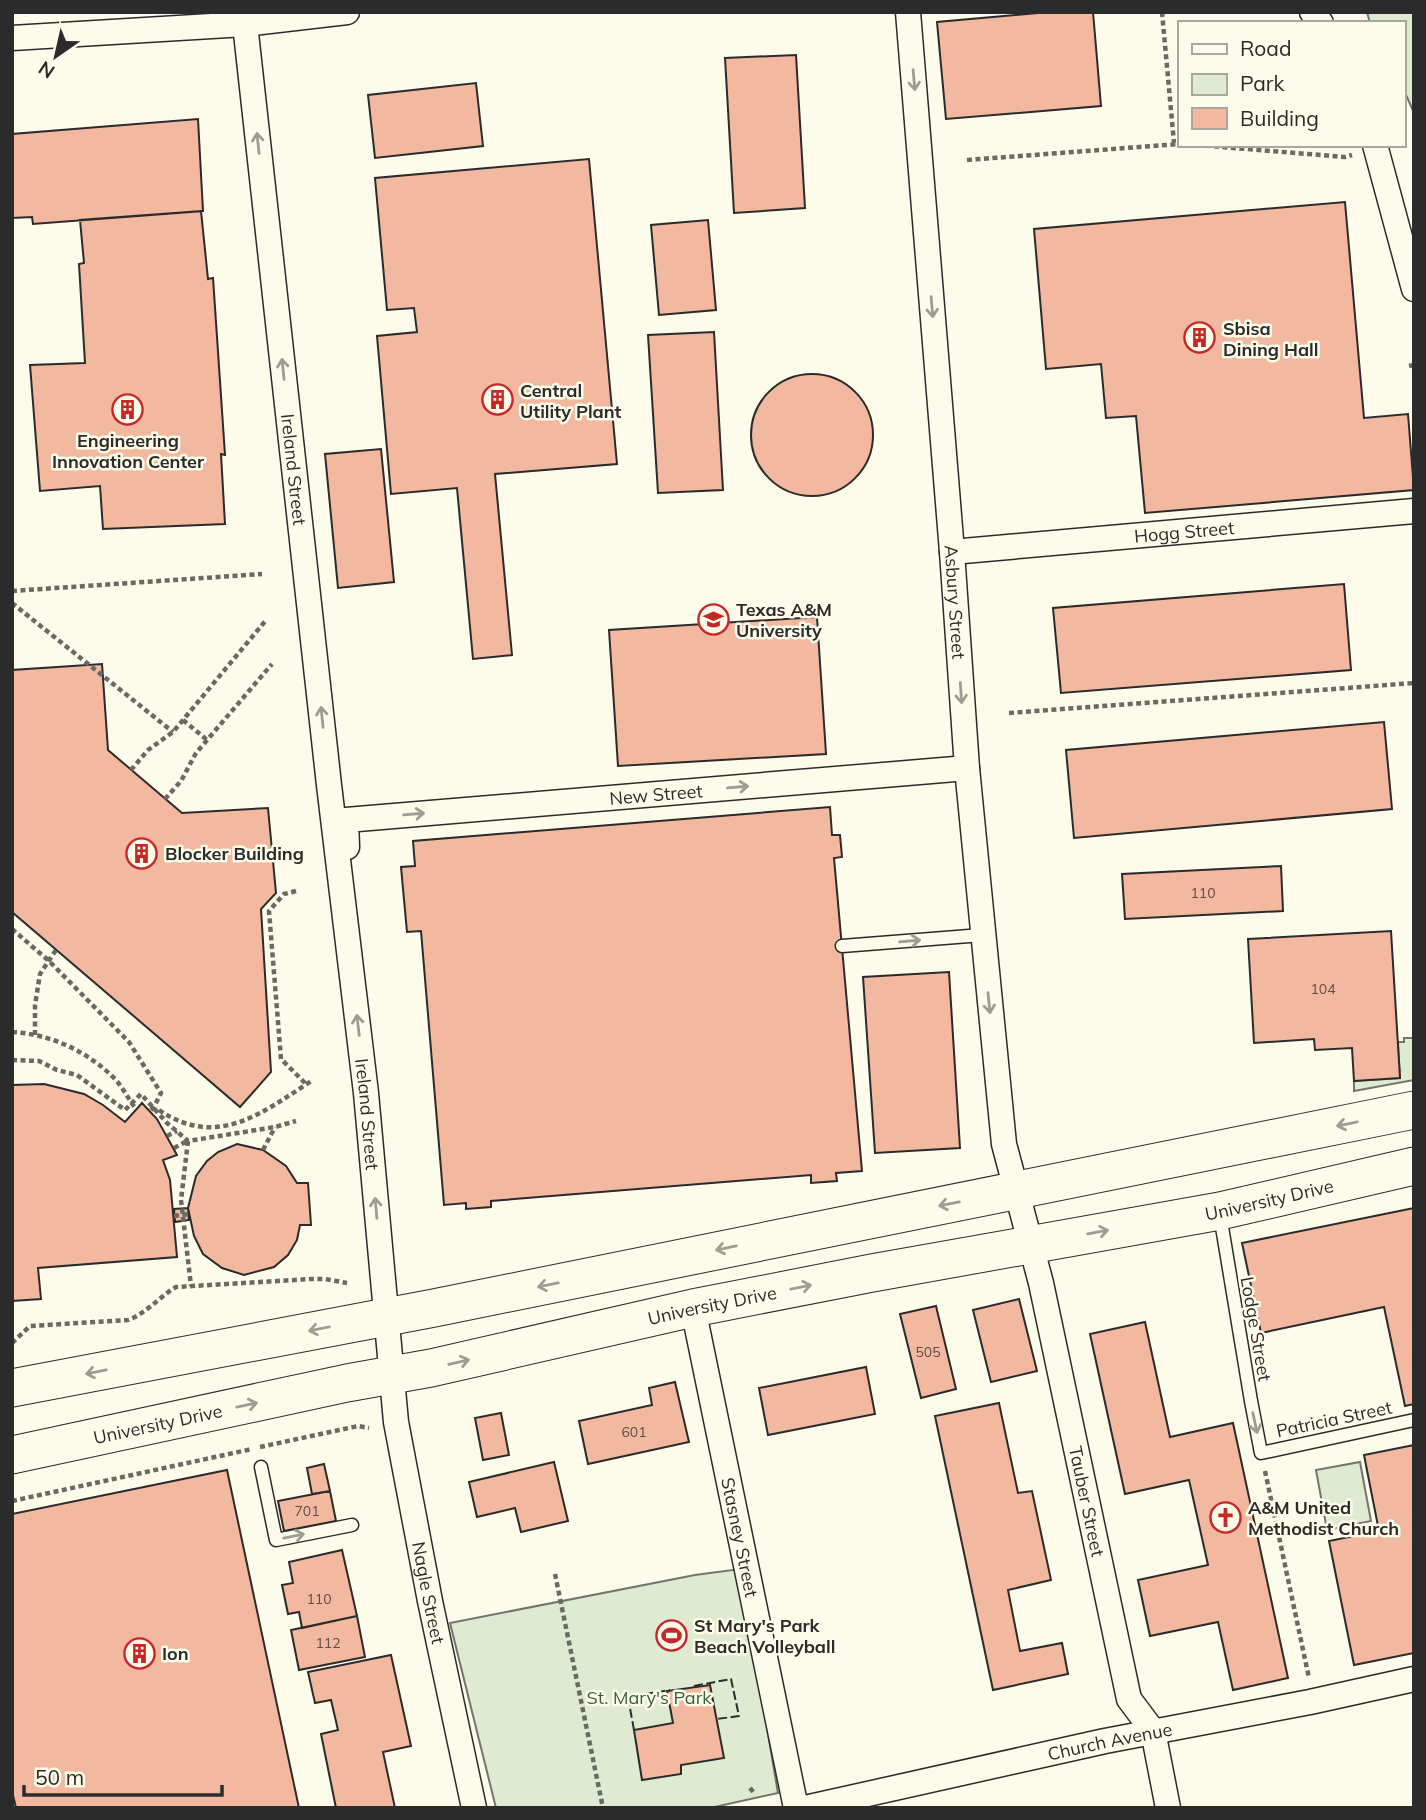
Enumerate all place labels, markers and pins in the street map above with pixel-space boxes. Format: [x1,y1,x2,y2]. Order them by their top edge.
place label: Sbisa Dining Hall [1223,317,1318,361]
building icon: Sbisa Dining Hall [1183,321,1217,355]
place label: Central Utility Plant [520,379,622,423]
building icon: Central Utility Plant [480,383,514,417]
building icon: Engineering Innovation Center [111,393,145,427]
place label: Engineering Innovation Center [52,429,205,473]
place label: Texas A&M University [736,598,832,642]
school or university icon: Texas A&M University [696,602,730,636]
building icon: Blocker Building [125,836,159,870]
place label: Blocker Building [165,842,304,865]
place label: A&M United Methodist Church [1248,1496,1399,1540]
church icon: A&M United Methodist Church [1208,1500,1242,1534]
place label: St Mary's Park Beach Volleyball [694,1614,835,1658]
sports icon: St Mary's Park Beach Volleyball [654,1618,688,1652]
building icon: Ion [122,1636,156,1670]
place label: Ion [162,1642,189,1665]

